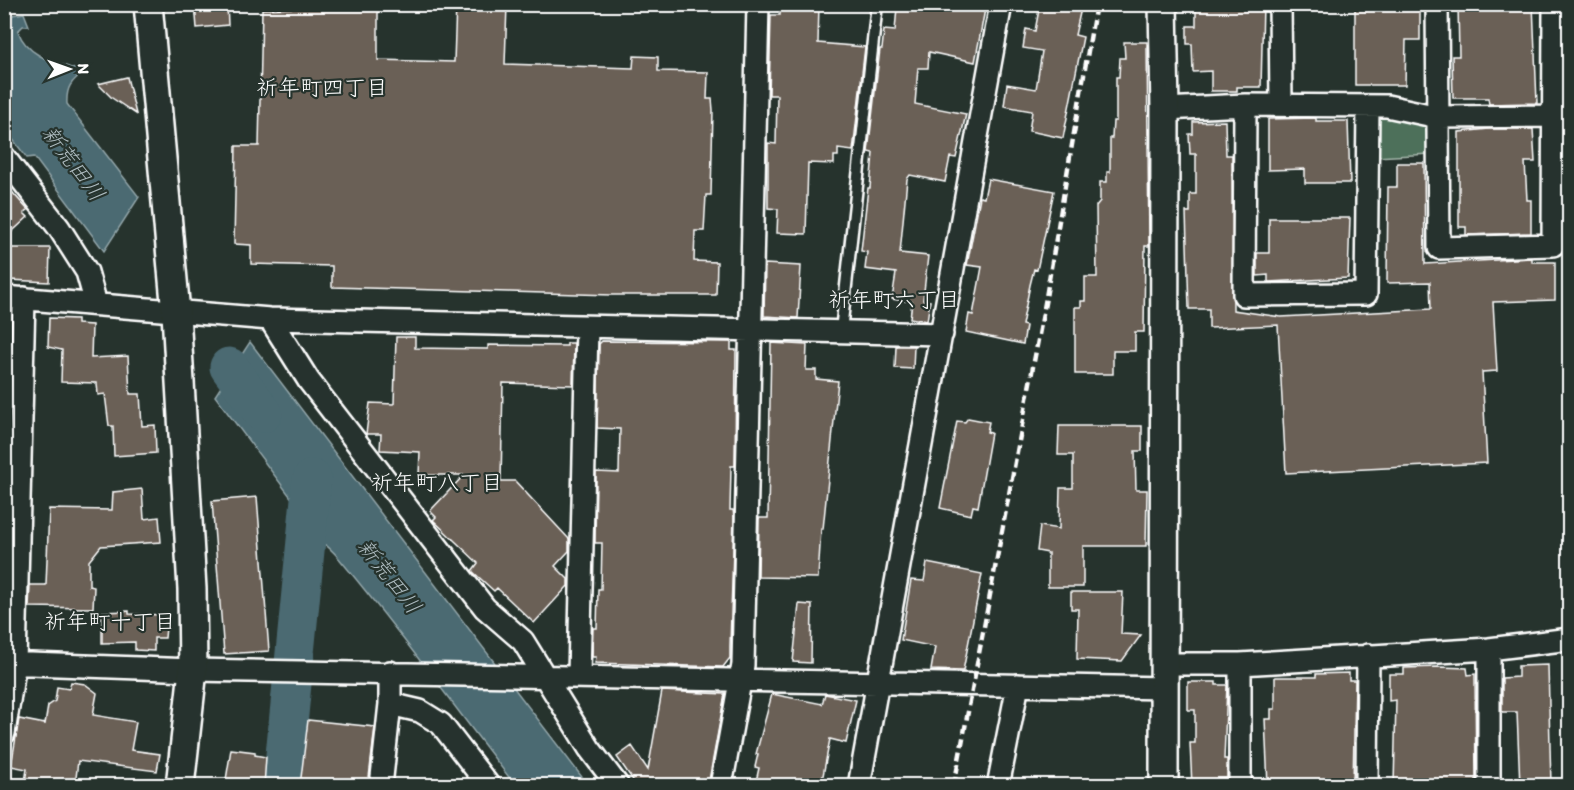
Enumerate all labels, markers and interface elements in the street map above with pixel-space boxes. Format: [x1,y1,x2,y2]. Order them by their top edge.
north arrow [39,39,99,99]
text: N [74,63,93,74]
district label: 祈年町四丁目 [256,74,388,101]
water label: 新荒田川 [36,120,111,207]
district label: 祈年町六丁目 [828,286,960,313]
district label: 祈年町八丁目 [371,469,503,496]
water label: 新荒田川 [352,533,427,619]
district label: 祈年町十丁目 [44,608,176,635]

